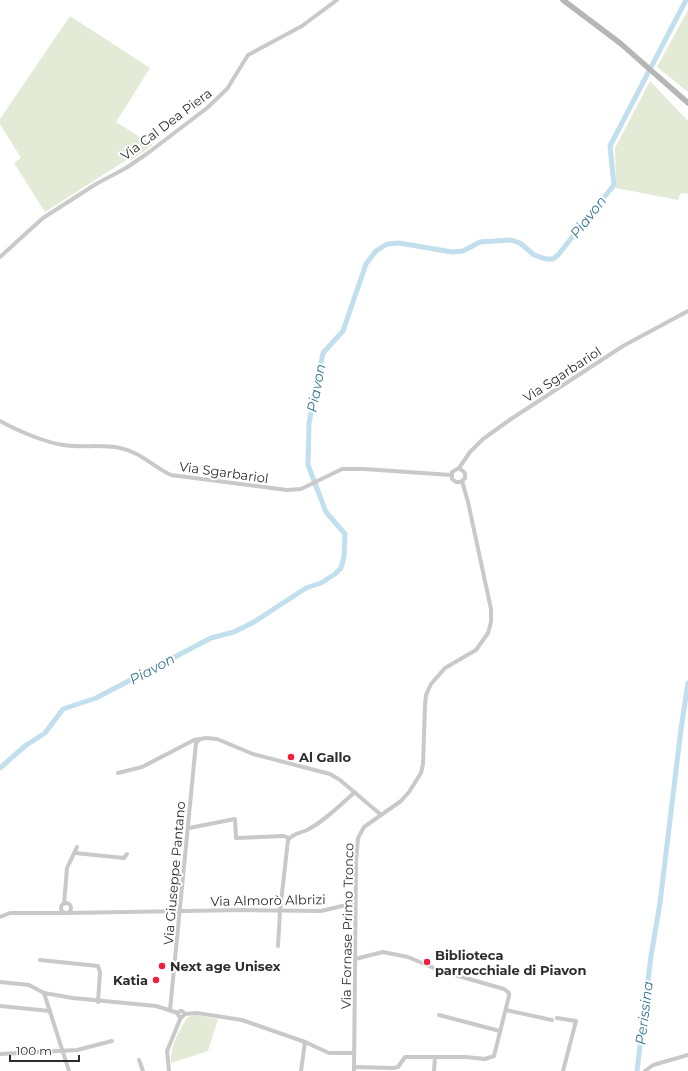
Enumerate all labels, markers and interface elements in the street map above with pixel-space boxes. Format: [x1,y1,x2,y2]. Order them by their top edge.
street label: Via Cal Dea Piera [117,85,215,163]
water label: Piavon [566,192,610,242]
street label: Via Sgarbariol [520,343,604,405]
water label: Piavon [302,362,330,414]
street label: Via Sgarbariol [178,458,270,486]
water label: Piavon [126,650,178,688]
place label: Al Gallo [298,749,351,765]
marker: Al Gallo [286,752,296,762]
street label: Via Giuseppe Pantano [160,801,188,945]
street label: Via Fornase Primo Tronco [338,843,356,1009]
street label: Via Almorò Albrizi [210,891,326,909]
place label: Biblioteca parrocchiale di Piavon [435,947,586,978]
marker: Biblioteca parrocchiale di Piavon [422,957,432,967]
place label: Next age Unisex [170,958,281,974]
marker: Next age Unisex [157,961,167,971]
place label: Katia [113,972,148,988]
marker: Katia [151,975,161,985]
water label: Perissina [631,980,657,1046]
scale bar [10,1037,79,1063]
text: 100 m [16,1043,52,1058]

